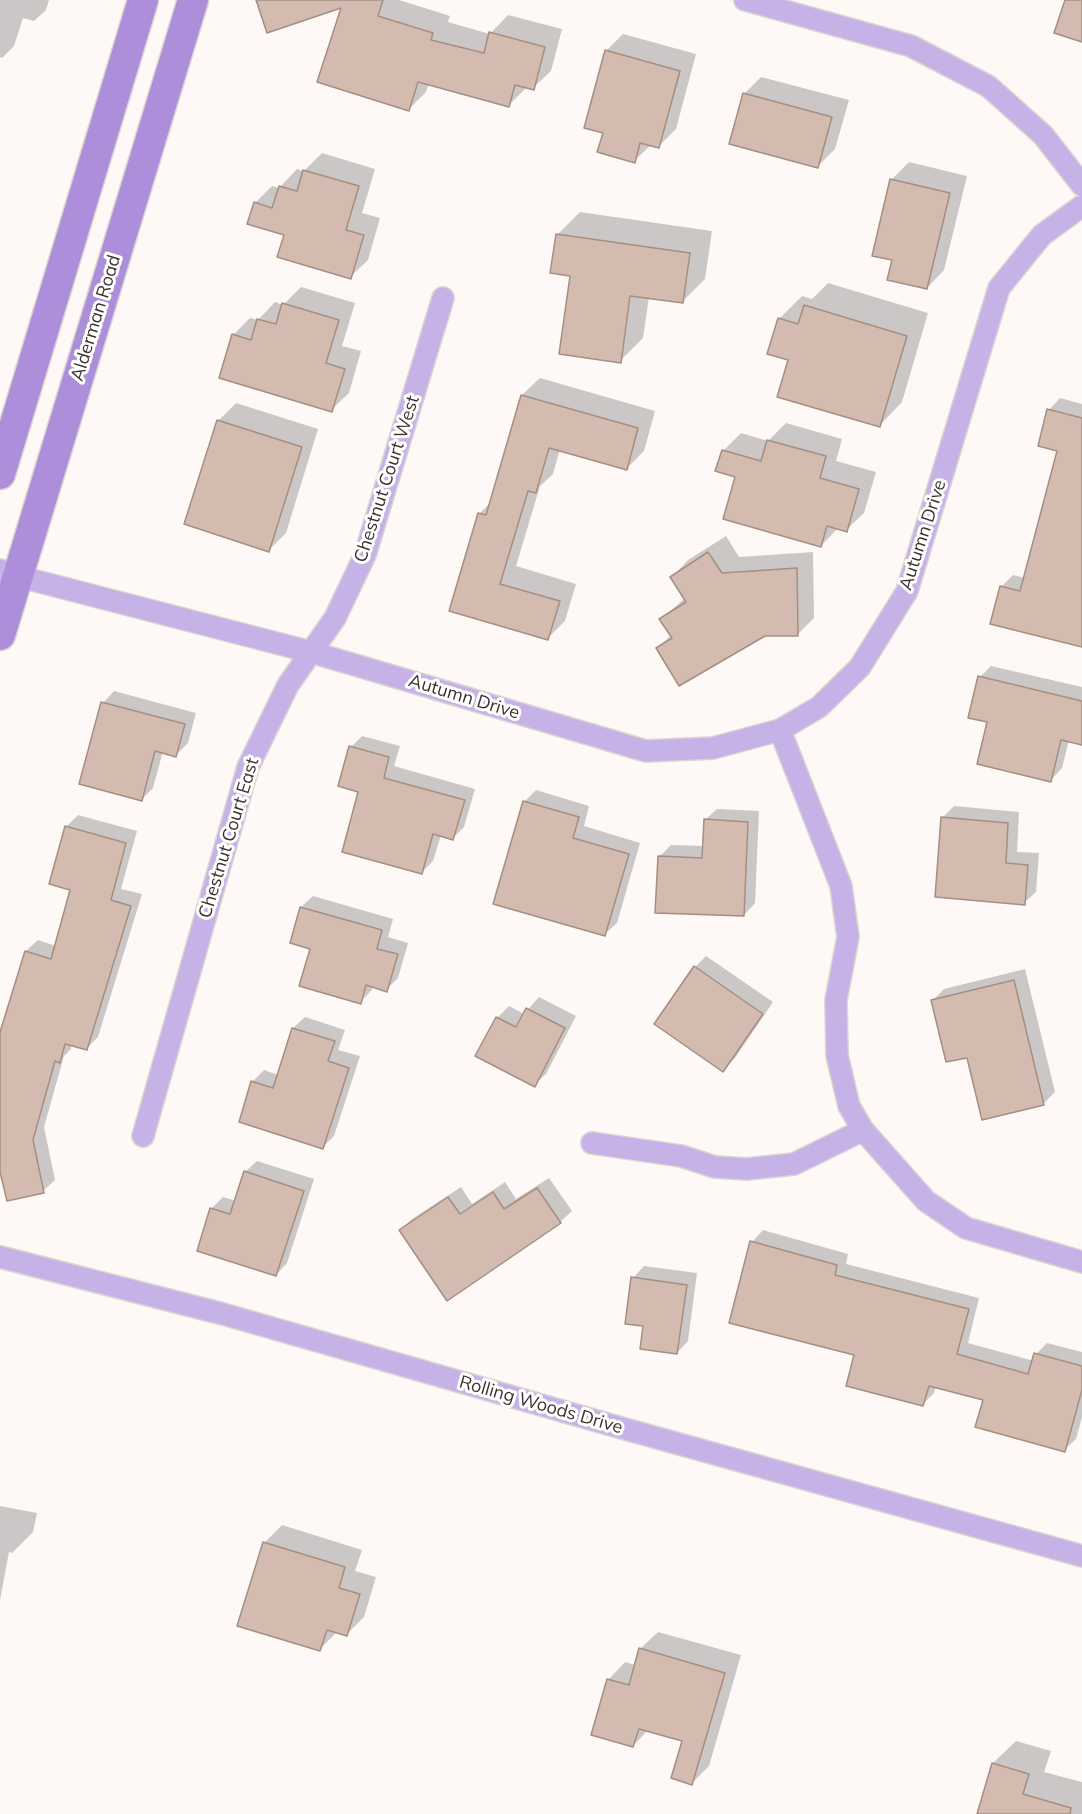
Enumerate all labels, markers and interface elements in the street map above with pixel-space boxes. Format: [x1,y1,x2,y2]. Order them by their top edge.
street label: Alderman Road [67,252,125,384]
street label: Chestnut Court West [350,393,424,565]
street label: Autumn Drive [895,477,951,593]
street label: Autumn Drive [406,670,522,724]
street label: Chestnut Court East [194,755,264,921]
street label: Rolling Woods Drive [457,1371,625,1439]

